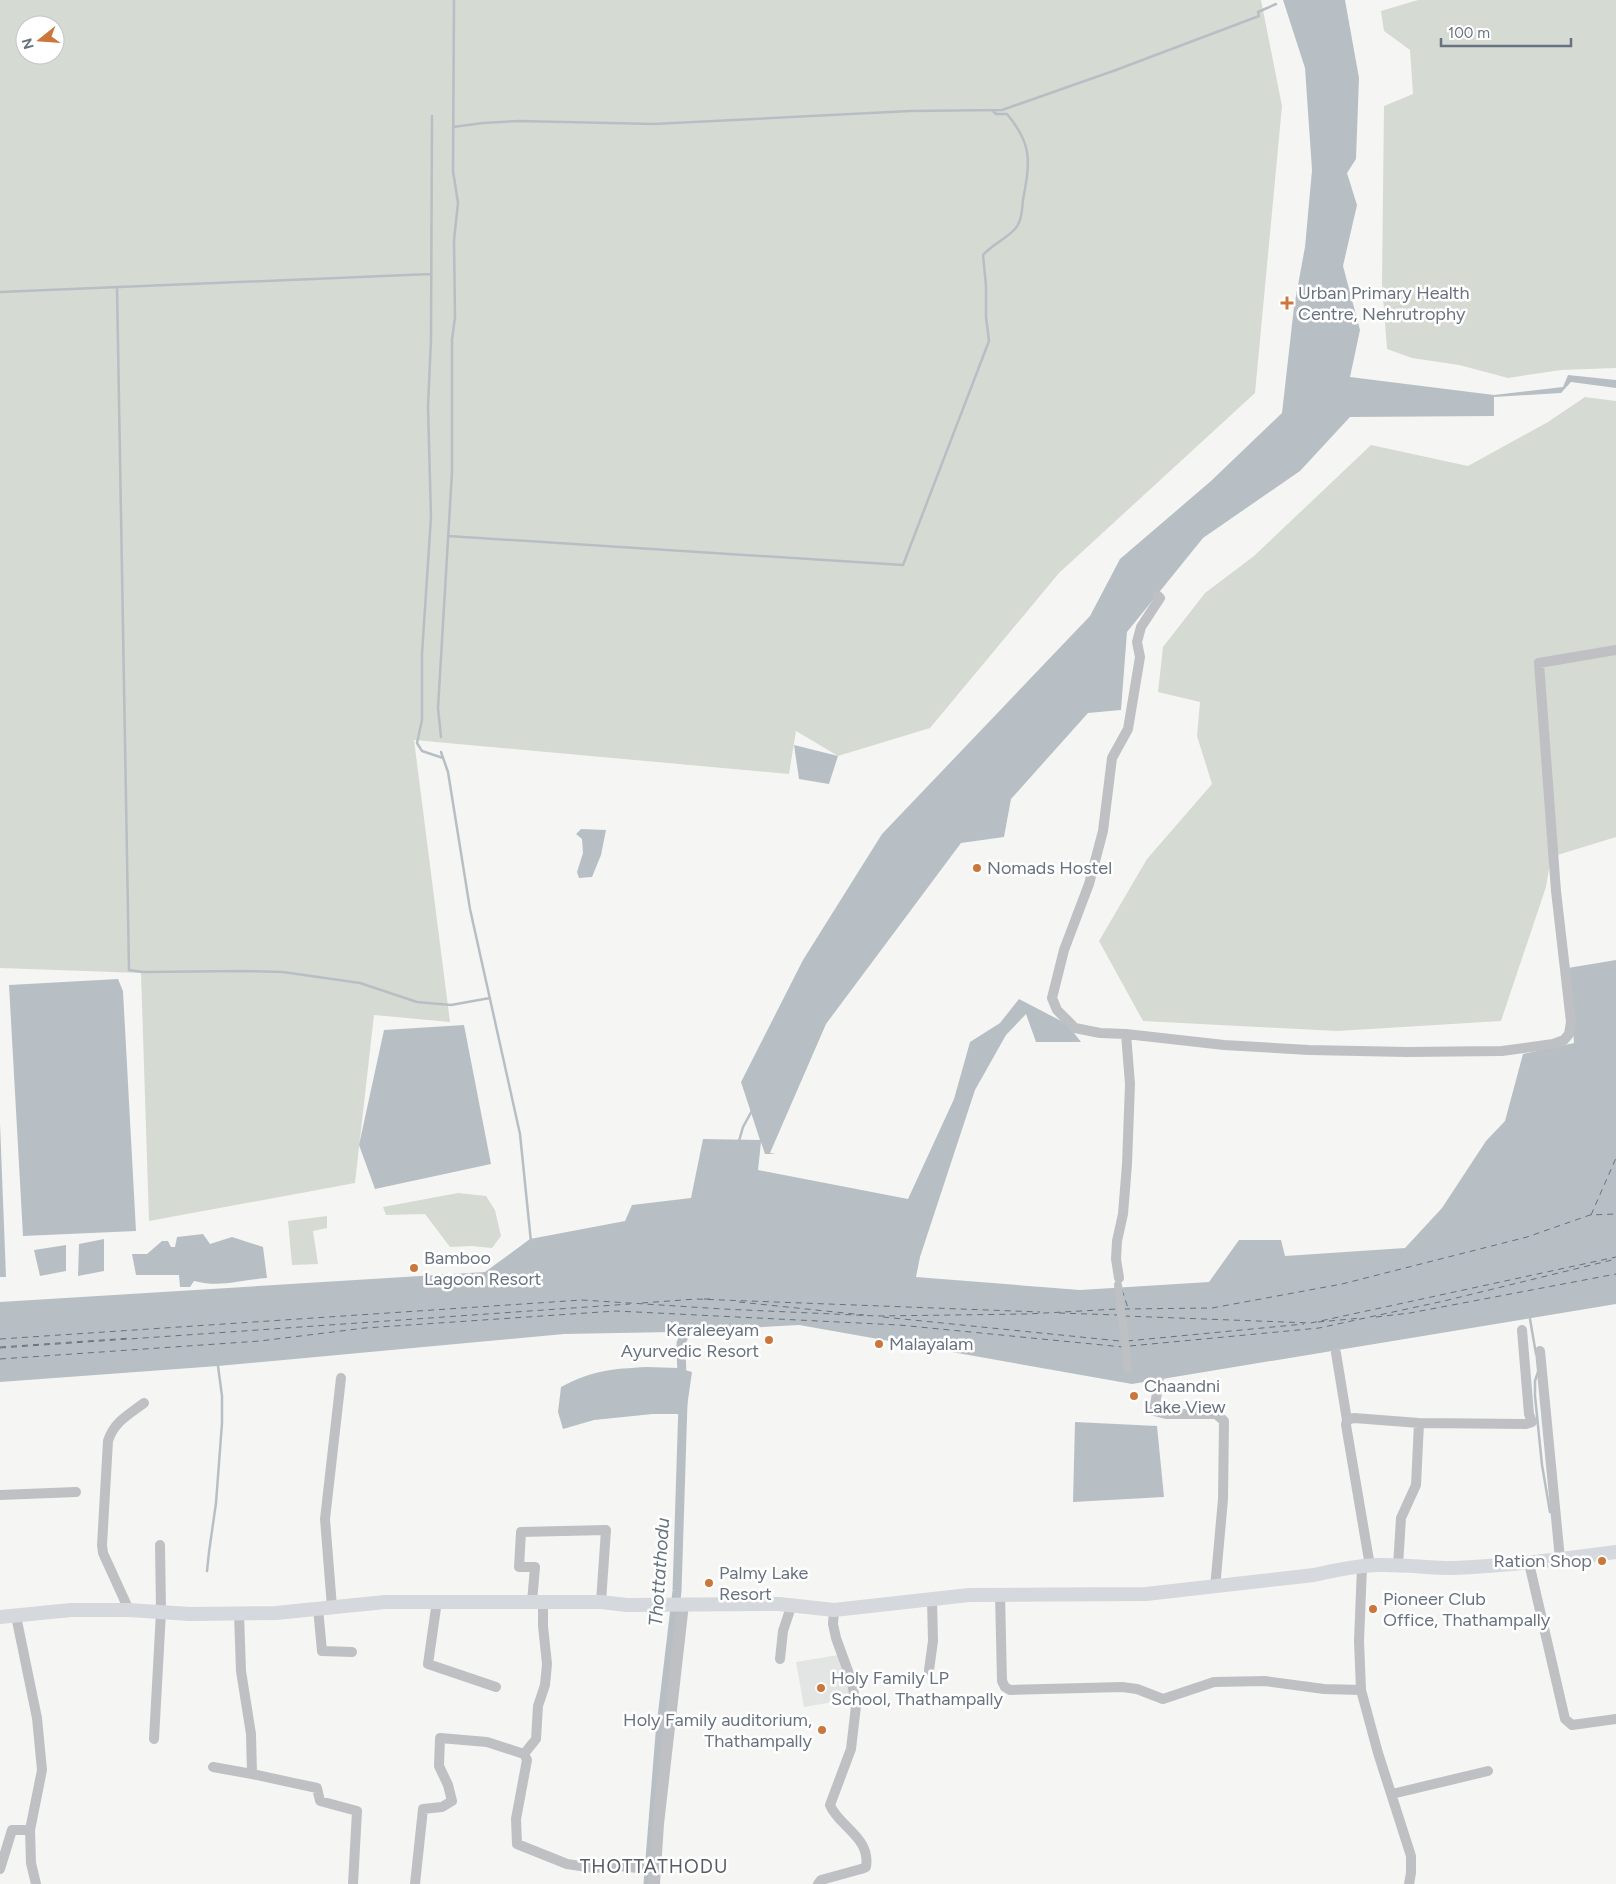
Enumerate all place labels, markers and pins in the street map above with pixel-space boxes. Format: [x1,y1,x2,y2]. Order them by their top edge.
place label: Urban Primary Health Centre, Nehrutrophy [1298,282,1469,325]
marker: Urban Primary Health Centre, Nehrutrophy [1280,296,1294,310]
place label: Nomads Hostel [987,857,1112,879]
marker: Nomads Hostel [971,862,983,874]
place label: Bamboo Lagoon Resort [424,1247,541,1290]
marker: Bamboo Lagoon Resort [408,1262,420,1274]
place label: Keraleeyam Ayurvedic Resort [621,1319,759,1362]
place label: Malayalam [889,1333,973,1355]
marker: Keraleeyam Ayurvedic Resort [763,1334,775,1346]
marker: Malayalam [873,1338,885,1350]
place label: Chaandni Lake View [1144,1375,1226,1418]
marker: Chaandni Lake View [1128,1390,1140,1402]
place label: Ration Shop [1493,1550,1592,1572]
marker: Ration Shop [1596,1555,1608,1567]
place label: Palmy Lake Resort [719,1562,809,1605]
marker: Palmy Lake Resort [703,1577,715,1589]
place label: Pioneer Club Office, Thathampally [1383,1588,1551,1631]
marker: Pioneer Club Office, Thathampally [1367,1603,1379,1615]
place label: Holy Family LP School, Thathampally [831,1667,1003,1710]
marker: Holy Family LP School, Thathampally [815,1682,827,1694]
place label: Holy Family auditorium, Thathampally [623,1709,813,1752]
marker: Holy Family auditorium, Thathampally [816,1724,828,1736]

